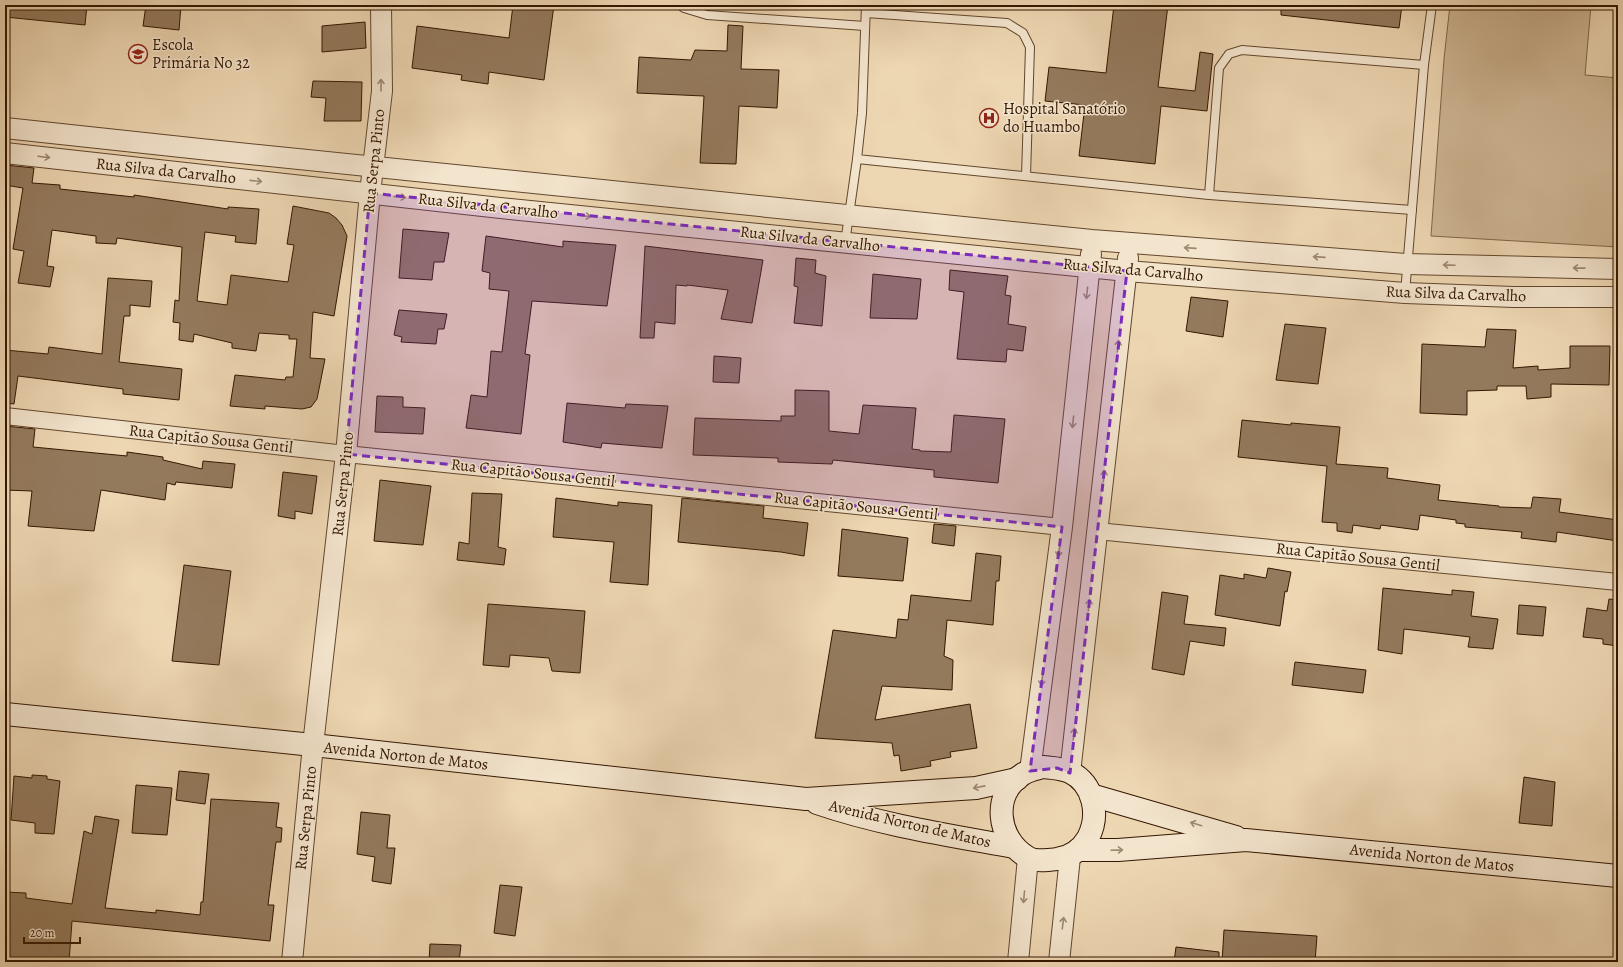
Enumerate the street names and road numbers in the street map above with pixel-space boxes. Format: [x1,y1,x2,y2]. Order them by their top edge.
street label: Rua Serpa Pinto [358,108,390,214]
street label: Rua Silva da Carvalho [95,153,237,189]
street label: Rua Silva da Carvalho [417,188,559,224]
street label: Rua Silva da Carvalho [739,221,881,257]
street label: Rua Silva da Carvalho [1062,253,1204,287]
street label: Rua Silva da Carvalho [1385,281,1527,307]
street label: Rua Capitão Sousa Gentil [128,419,294,459]
street label: Rua Serpa Pinto [327,431,359,537]
street label: Rua Capitão Sousa Gentil [450,453,616,493]
street label: Rua Capitão Sousa Gentil [773,486,939,526]
street label: Rua Capitão Sousa Gentil [1275,537,1441,577]
street label: Avenida Norton de Matos [322,736,489,776]
street label: Rua Serpa Pinto [290,765,322,871]
street label: Avenida Norton de Matos [826,794,993,853]
street label: Avenida Norton de Matos [1348,838,1515,878]

